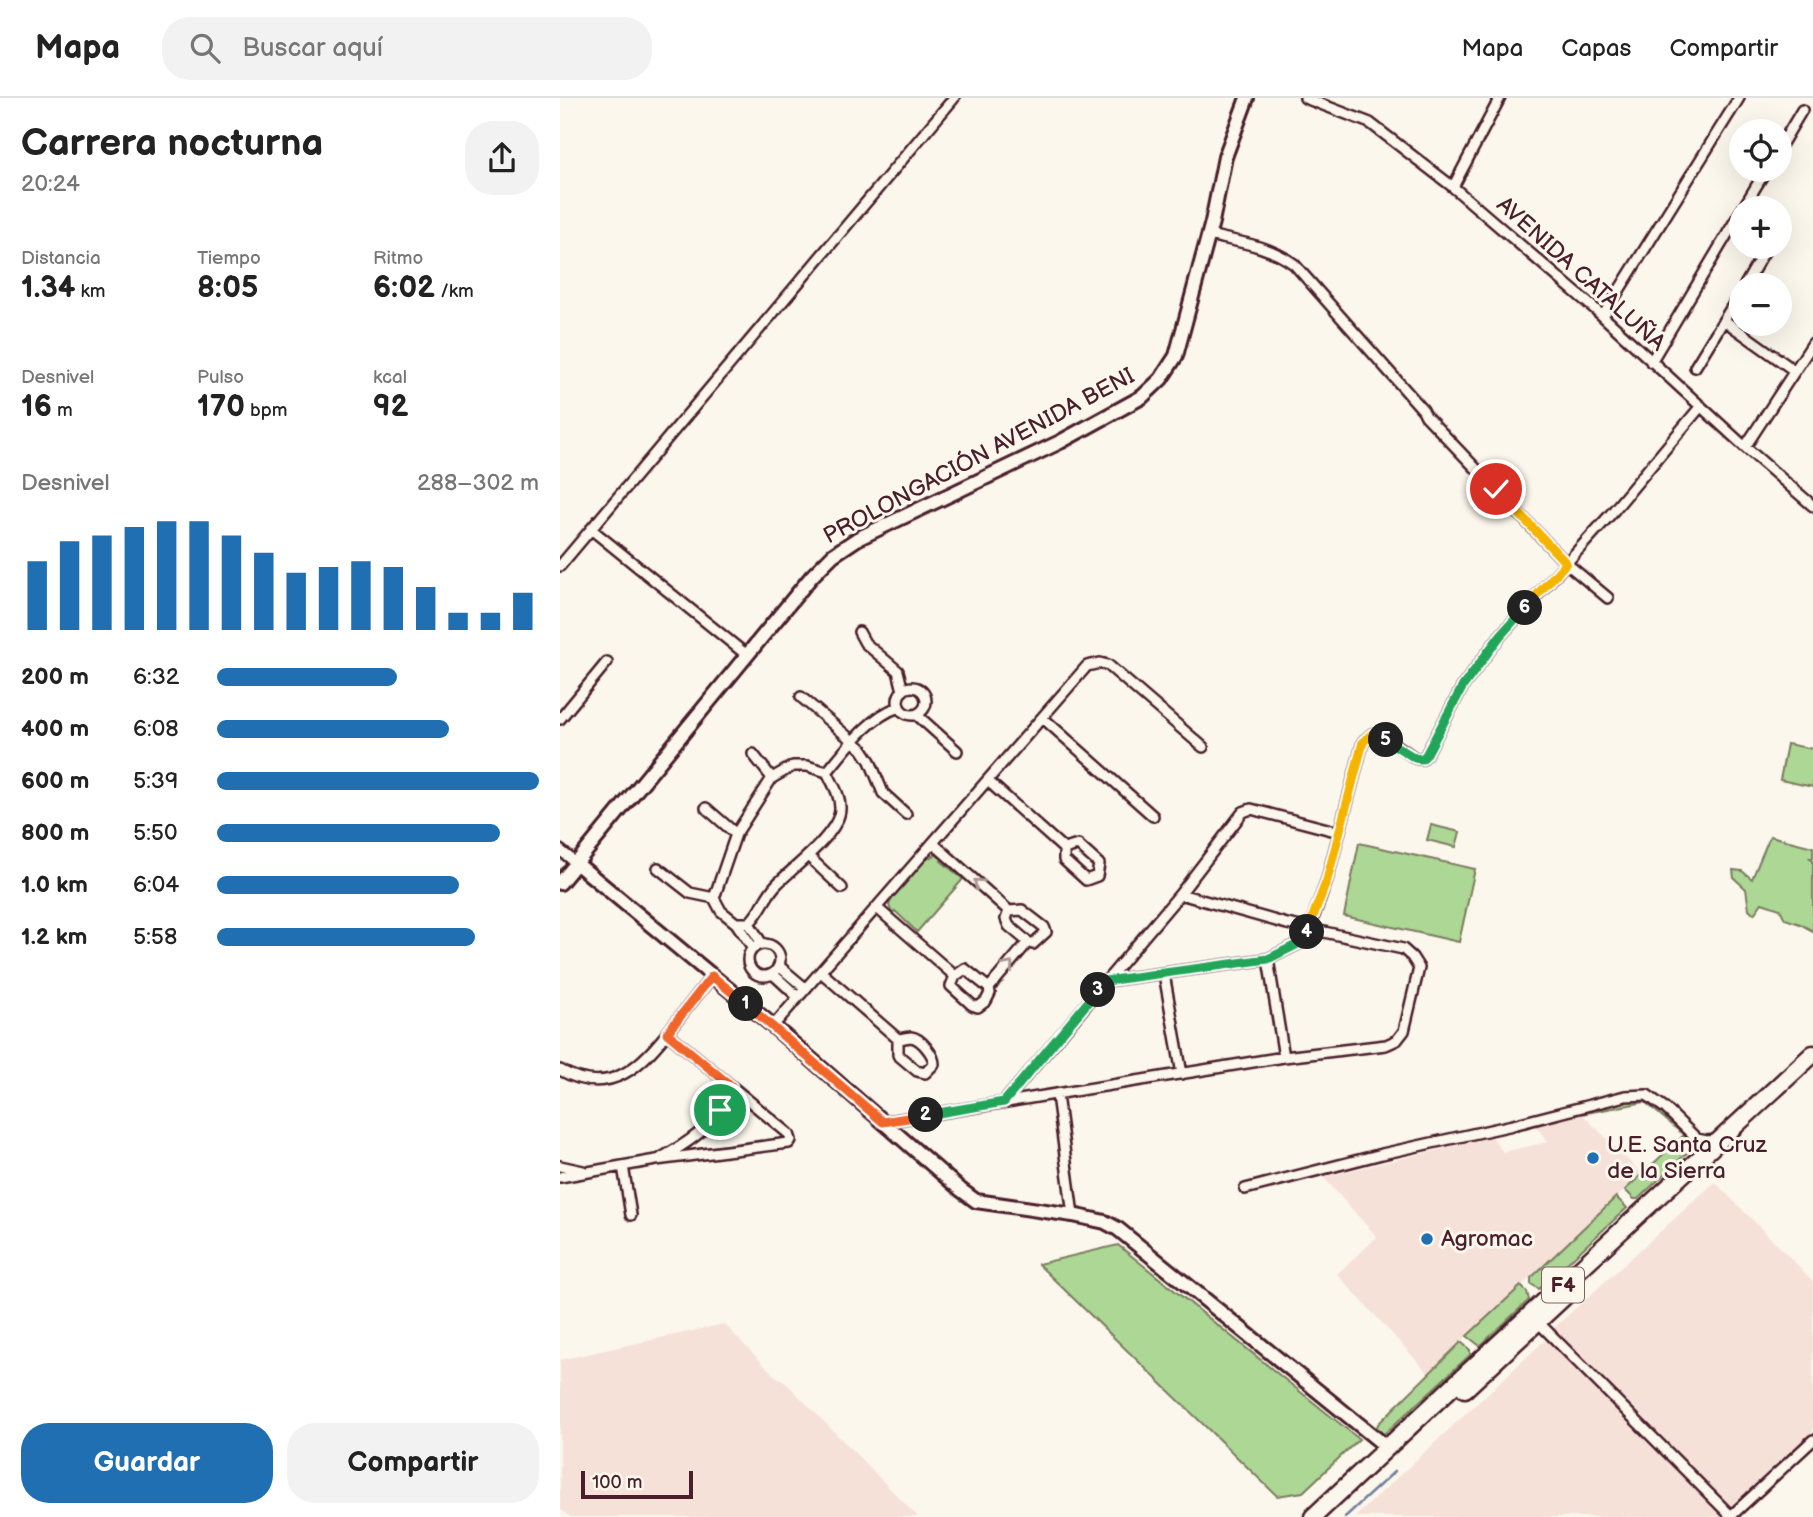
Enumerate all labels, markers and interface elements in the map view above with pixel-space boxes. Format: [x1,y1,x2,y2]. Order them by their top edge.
search box [162,17,652,80]
text: Mapa [35,28,120,68]
icon: search [186,29,224,67]
text: Buscar aquí [242,33,383,64]
text: Mapa [1462,34,1523,63]
text: Capas [1561,34,1631,63]
text: Compartir [1669,34,1778,63]
map controls [1729,119,1792,336]
button: locate [1729,119,1792,182]
text: Carrera nocturna [21,121,323,166]
button: share [465,121,539,195]
text: 20:24 [21,170,80,198]
street label: AVENIDA CATALUÑA [1491,191,1672,358]
button: + [1729,196,1792,259]
text: Distancia [21,247,101,270]
text: Tiempo [197,247,261,270]
text: Ritmo [373,247,423,270]
text: 1.34 [21,270,75,306]
text: 8:05 [197,270,258,306]
text: 6:02 [373,270,435,306]
button: − [1729,273,1792,336]
text: km [75,280,106,303]
text: /km [435,280,474,303]
street label: PROLONGACIÓN AVENIDA BENI [819,362,1139,550]
text: Desnivel [21,366,94,389]
text: Pulso [197,366,244,389]
text: kcal [373,366,407,389]
text: 16 [21,389,52,425]
text: 170 [197,389,245,425]
text: 92 [373,389,409,425]
text: m [52,399,73,422]
text: bpm [245,399,287,422]
pin [1466,459,1526,519]
text: Desnivel [21,469,110,497]
text: 288–302 m [417,469,539,497]
icon: check [1477,470,1515,508]
pin: 6 [1508,590,1542,626]
text: 6 [1519,596,1530,619]
text: 200 m [21,663,89,691]
text: 6:32 [133,663,179,691]
text: 400 m [21,715,89,743]
text: 6:08 [133,715,179,743]
pin: 5 [1368,722,1404,758]
text: 5 [1380,728,1391,751]
text: 600 m [21,767,89,795]
text: 5:39 [133,767,178,795]
text: 800 m [21,819,89,847]
text: 5:50 [133,819,178,847]
text: 1.0 km [21,871,88,899]
text: 6:04 [133,871,179,899]
one-way arrow [973,878,986,891]
pin: 4 [1290,914,1324,950]
text: 4 [1301,920,1312,943]
text: 1.2 km [21,923,87,951]
text: 5:58 [133,923,177,951]
one-way arrow [1001,961,1013,974]
pin: 3 [1080,972,1116,1008]
text: 3 [1092,978,1103,1001]
pin: 1 [728,986,764,1021]
text: 1 [742,992,750,1015]
pin [690,1080,750,1140]
icon: arrive [701,1091,739,1129]
pin: 2 [908,1098,944,1132]
text: 2 [920,1103,931,1126]
place label: U.E. Santa Cruz de la Sierra [1607,1131,1768,1185]
marker: U.E. Santa Cruz de la Sierra [1585,1150,1601,1166]
place label: Agromac [1441,1225,1533,1253]
marker: Agromac [1419,1231,1435,1247]
road number: F4 [1542,1268,1584,1302]
button: Guardar [21,1423,273,1503]
button: Compartir [287,1423,539,1503]
scale bar [581,1468,693,1500]
text: 100 m [592,1471,643,1494]

